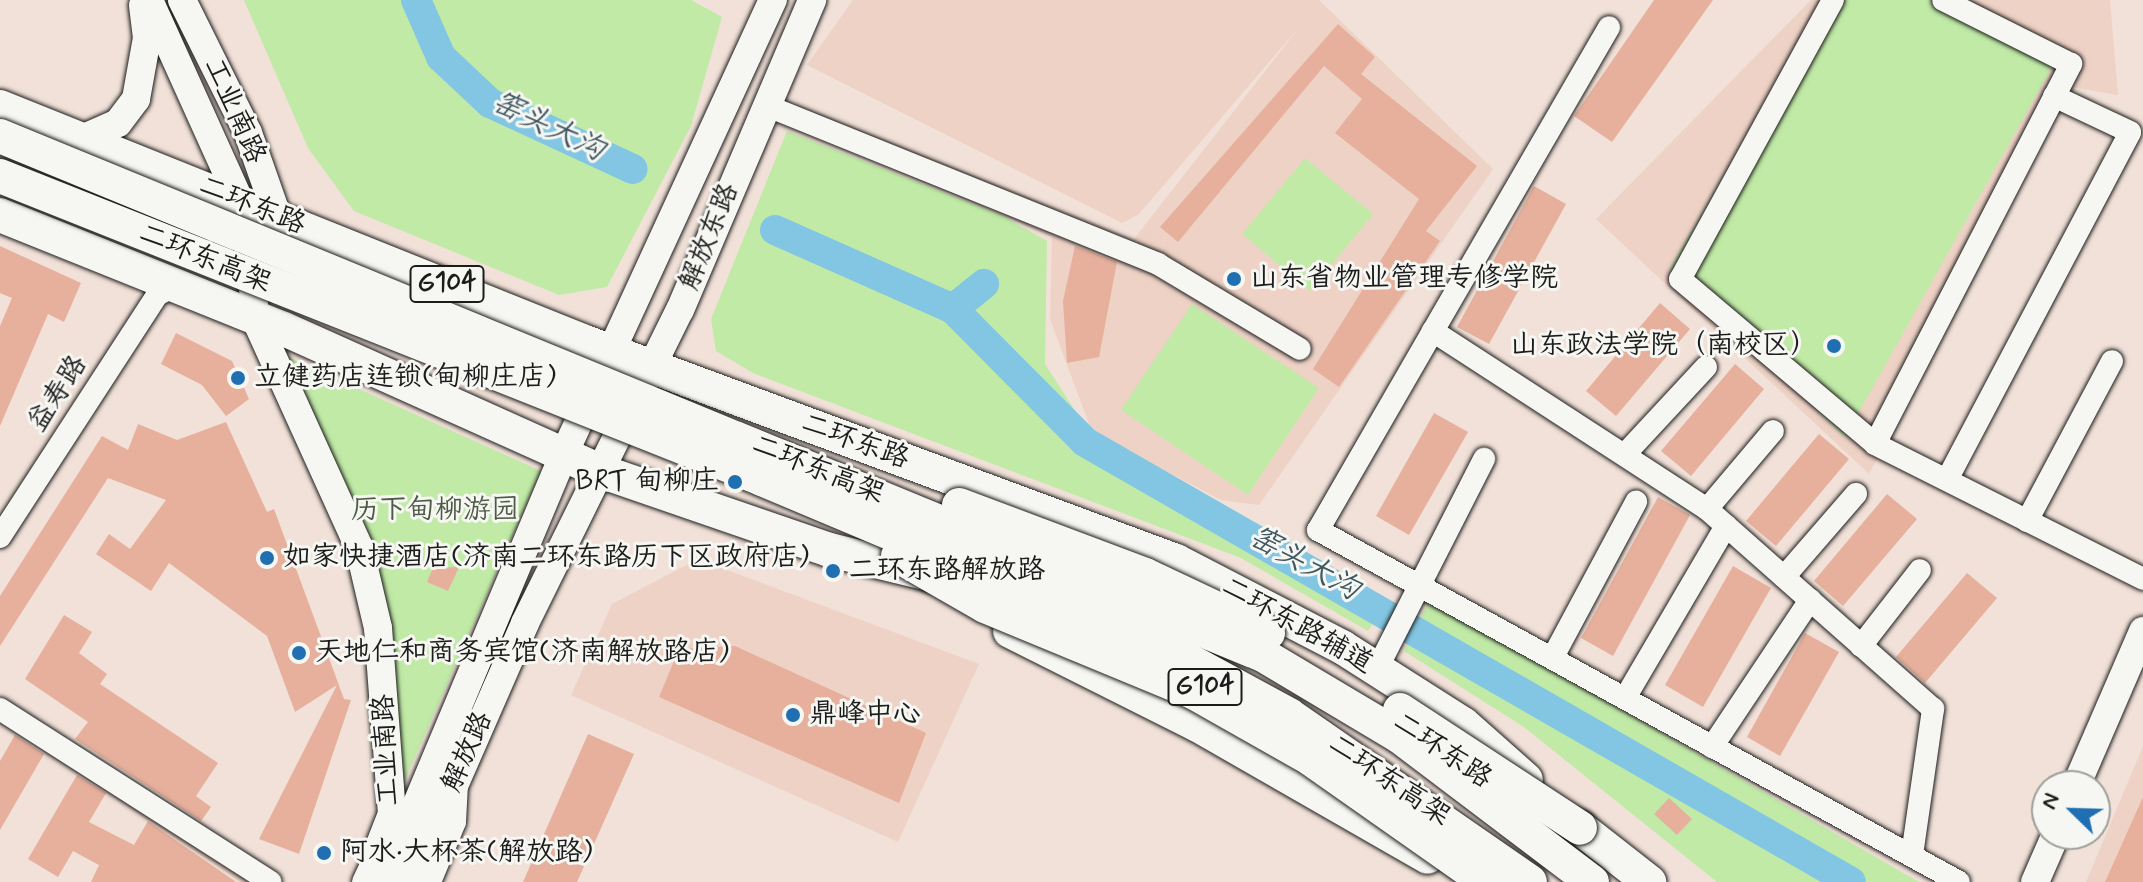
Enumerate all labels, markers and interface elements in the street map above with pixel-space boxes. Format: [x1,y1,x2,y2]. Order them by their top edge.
street label: 工业南路 [196,53,272,169]
water label: 窑头大沟 [486,85,610,169]
street label: 二环东路 [194,169,310,243]
street label: 解放东路 [673,179,747,295]
street label: 二环东高架 [134,217,276,301]
road number: G104 [409,262,485,306]
place label: 山东省物业管理专修学院 [1250,262,1558,296]
marker: 山东省物业管理专修学院 [1225,270,1243,288]
place label: 山东政法学院（南校区） [1510,329,1818,363]
marker: 山东政法学院（南校区） [1825,337,1843,355]
street label: 益寿路 [21,350,95,438]
place label: 立健药店连锁(甸柳庄店) [254,361,556,395]
marker: 立健药店连锁(甸柳庄店) [229,369,247,387]
street label: 二环东路 [797,407,913,477]
street label: 二环东高架 [747,428,889,512]
place label: BRT 甸柳庄 [575,465,719,499]
marker: BRT 甸柳庄 [726,473,744,491]
park label: 历下甸柳游园 [351,494,519,528]
water label: 窑头大沟 [1243,519,1365,609]
place label: 如家快捷酒店(济南二环东路历下区政府店) [283,541,809,575]
marker: 如家快捷酒店(济南二环东路历下区政府店) [258,549,276,567]
place label: 二环东路解放路 [849,554,1045,588]
marker: 二环东路解放路 [824,562,842,580]
street label: 二环东路辅道 [1215,571,1379,681]
place label: 天地仁和商务宾馆(济南解放路店) [315,636,729,670]
marker: 天地仁和商务宾馆(济南解放路店) [290,644,308,662]
road number: G104 [1167,665,1243,709]
street label: 工业南路 [367,693,407,807]
place label: 鼎峰中心 [809,698,921,732]
marker: 鼎峰中心 [784,706,802,724]
street label: 二环东路 [1386,706,1498,796]
street label: 解放路 [436,707,500,797]
street label: 二环东高架 [1322,728,1456,834]
north arrow [2031,770,2111,850]
text: N [2035,789,2066,814]
place label: 阿水·大杯茶(解放路) [340,836,592,870]
marker: 阿水·大杯茶(解放路) [315,844,333,862]

